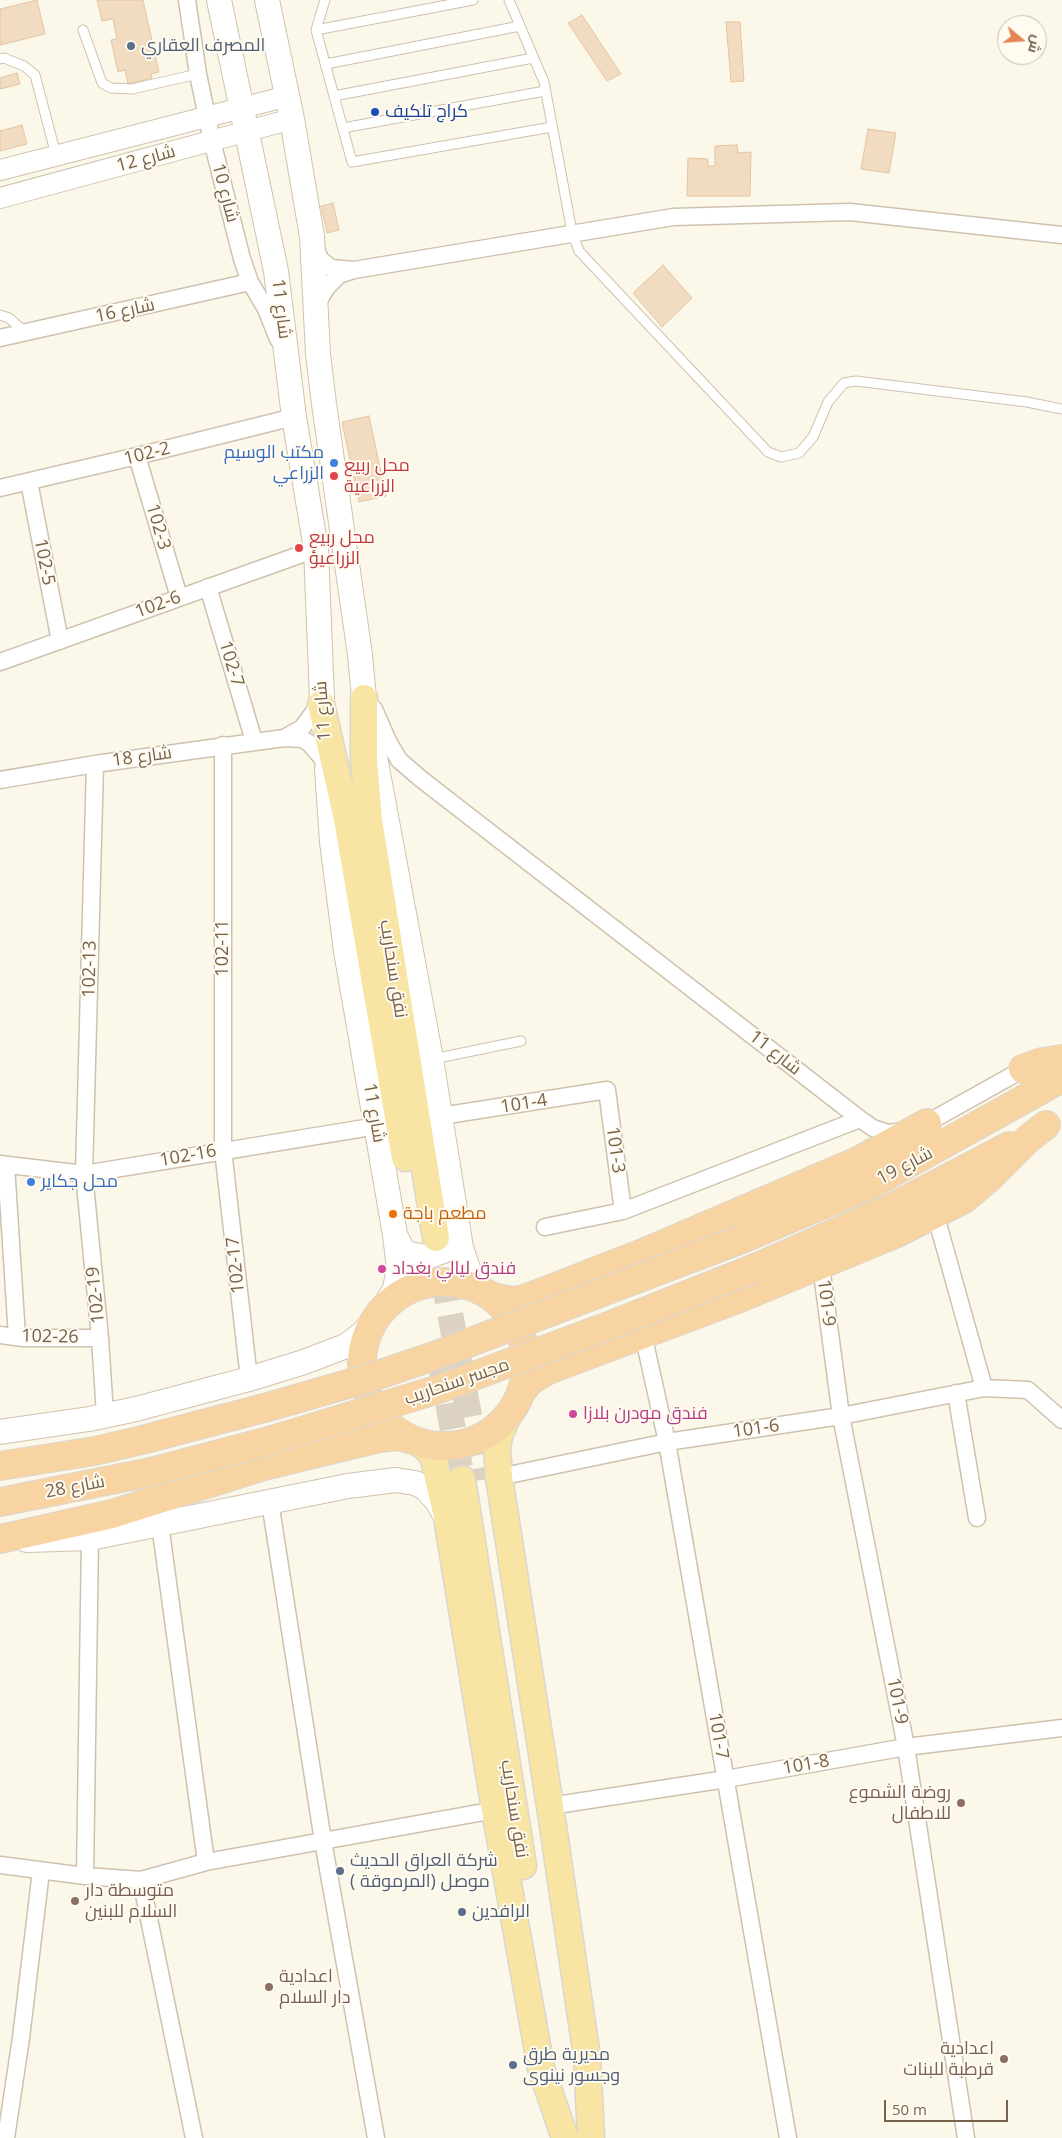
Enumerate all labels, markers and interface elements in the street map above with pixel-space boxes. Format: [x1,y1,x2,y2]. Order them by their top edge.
north arrow [997,15,1047,65]
text: ش [1024,33,1048,56]
place label: المصرف العقاري [141,35,265,57]
marker: المصرف العقاري [125,40,137,52]
place label: كراج تلكيف [385,101,468,123]
marker: كراج تلكيف [369,106,381,118]
street label: شارع 12 [114,141,178,177]
street label: شارع 10 [207,161,243,225]
street label: شارع 11 [267,278,295,340]
street label: شارع 16 [93,294,157,328]
street label: 102-2 [122,438,172,470]
place label: مكتب الوسيم الزراعي [224,442,324,484]
place label: محل ربيع الزراعية [344,455,410,498]
marker: مكتب الوسيم الزراعي [328,457,340,469]
marker: محل ربيع الزراعية [328,470,340,482]
street label: 102-3 [141,501,175,553]
place label: محل ربيع الزراعيؤ [309,527,375,570]
street label: 102-5 [29,537,59,587]
marker: محل ربيع الزراعيؤ [293,542,305,554]
street label: 102-6 [132,587,184,623]
street label: 102-7 [214,638,248,690]
street label: شارع 11 [310,680,336,742]
street label: شارع 18 [111,742,173,772]
street label: نفق سنحاريب [375,918,411,1020]
street label: 102-11 [212,919,234,977]
street label: 102-13 [79,940,101,998]
street label: شارع 11 [745,1026,805,1080]
street label: شارع 11 [358,1082,390,1144]
street label: 101-4 [499,1090,549,1118]
street label: 101-3 [601,1125,629,1175]
street label: 102-16 [158,1140,218,1172]
street label: شارع 19 [873,1142,937,1190]
place label: محل جكاير [41,1171,118,1193]
marker: محل جكاير [25,1176,37,1188]
place label: مطعم باجة [403,1203,487,1225]
marker: مطعم باجة [387,1208,399,1220]
street label: 102-17 [222,1235,250,1295]
place label: فندق ليالي بغداد [392,1258,516,1280]
marker: فندق ليالي بغداد [376,1263,388,1275]
street label: 102-19 [82,1265,110,1325]
street label: 101-9 [812,1278,840,1328]
street label: 102-26 [21,1326,79,1348]
street label: مجسر سنحاريب [402,1354,512,1410]
place label: فندق مودرن بلازا [583,1403,708,1425]
marker: فندق مودرن بلازا [567,1408,579,1420]
street label: 101-6 [731,1415,781,1443]
street label: شارع 28 [43,1471,107,1503]
street label: 101-9 [882,1676,912,1726]
street label: 101-7 [703,1711,733,1761]
street label: 101-8 [781,1750,831,1780]
street label: نفق سنحاريب [496,1758,532,1860]
place label: روضة الشموع للاطفال [849,1782,951,1825]
marker: روضة الشموع للاطفال [955,1797,967,1809]
place label: شركة العراق الحديث ( المرموقة) موصل [350,1850,498,1892]
marker: شركة العراق الحديث ( المرموقة) موصل [334,1865,346,1877]
place label: متوسطة دار السلام للبنين [85,1880,177,1922]
marker: متوسطة دار السلام للبنين [69,1895,81,1907]
place label: الرافدين [472,1901,530,1923]
marker: الرافدين [456,1906,468,1918]
place label: اعدادية دار السلام [279,1966,351,2008]
marker: اعدادية دار السلام [263,1981,275,1993]
place label: اعدادية قرطبة للبنات [903,2038,994,2080]
place label: مديرية طرق وجسور نينوى [523,2044,620,2086]
marker: اعدادية قرطبة للبنات [998,2053,1010,2065]
marker: مديرية طرق وجسور نينوى [507,2059,519,2071]
scale bar [887,2090,1011,2122]
text: 50 m [892,2099,927,2119]

